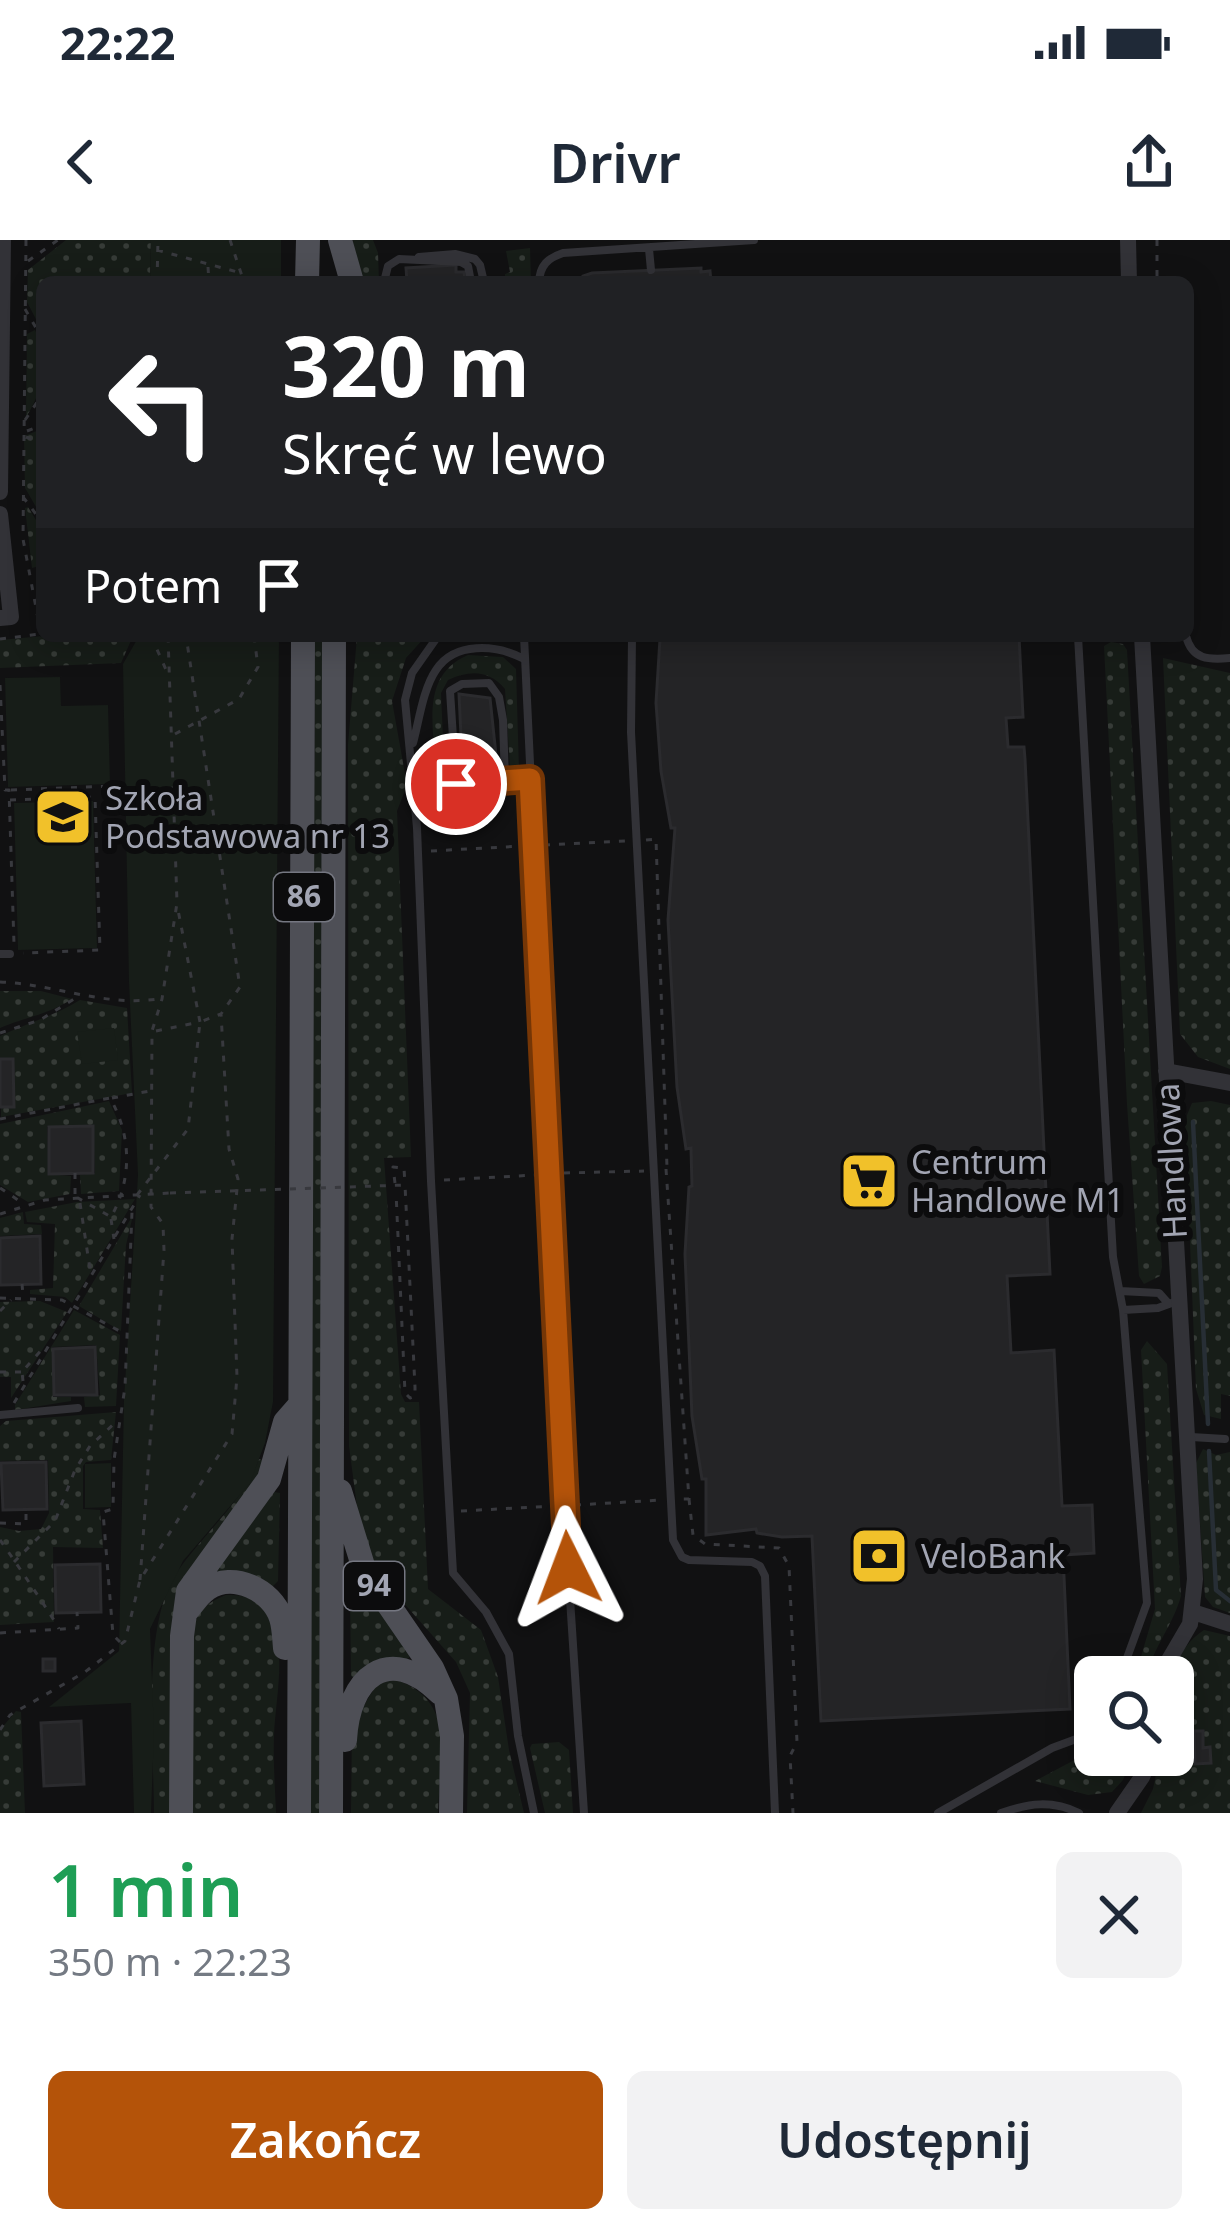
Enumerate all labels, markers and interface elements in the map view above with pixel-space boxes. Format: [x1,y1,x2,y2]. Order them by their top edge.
text: 22:22 [60,12,176,73]
text: Drivr [549,125,681,199]
icon: back [48,129,114,195]
icon: share [1116,129,1182,195]
text: 320 m [282,307,530,422]
icon: left [84,324,240,480]
text: Skręć w lewo [282,416,607,490]
icon: arrive [246,552,312,618]
text: Potem [84,555,222,616]
pin [405,733,507,835]
icon: arrive [423,751,489,817]
place label: Szkoła Podstawowa nr 13 [105,775,390,858]
school or university icon: Szkoła Podstawowa nr 13 [32,786,94,848]
road number: 86 [274,873,334,921]
street label: Handlowa [1144,1082,1197,1240]
place label: Centrum Handlowe M1 [911,1139,1124,1222]
supermarket icon: Centrum Handlowe M1 [838,1150,900,1212]
position arrow [505,1505,631,1631]
bank icon: VeloBank [848,1525,910,1587]
place label: VeloBank [921,1533,1066,1578]
road number: 94 [344,1562,404,1610]
map controls [1074,1656,1194,1776]
button: search [1074,1656,1194,1776]
text: 1 min [48,1840,243,1938]
button: close [1056,1852,1182,1978]
text: 350 m · 22:23 [48,1934,292,1987]
button: Zakończ [48,2071,603,2209]
button: Udostępnij [627,2071,1182,2209]

